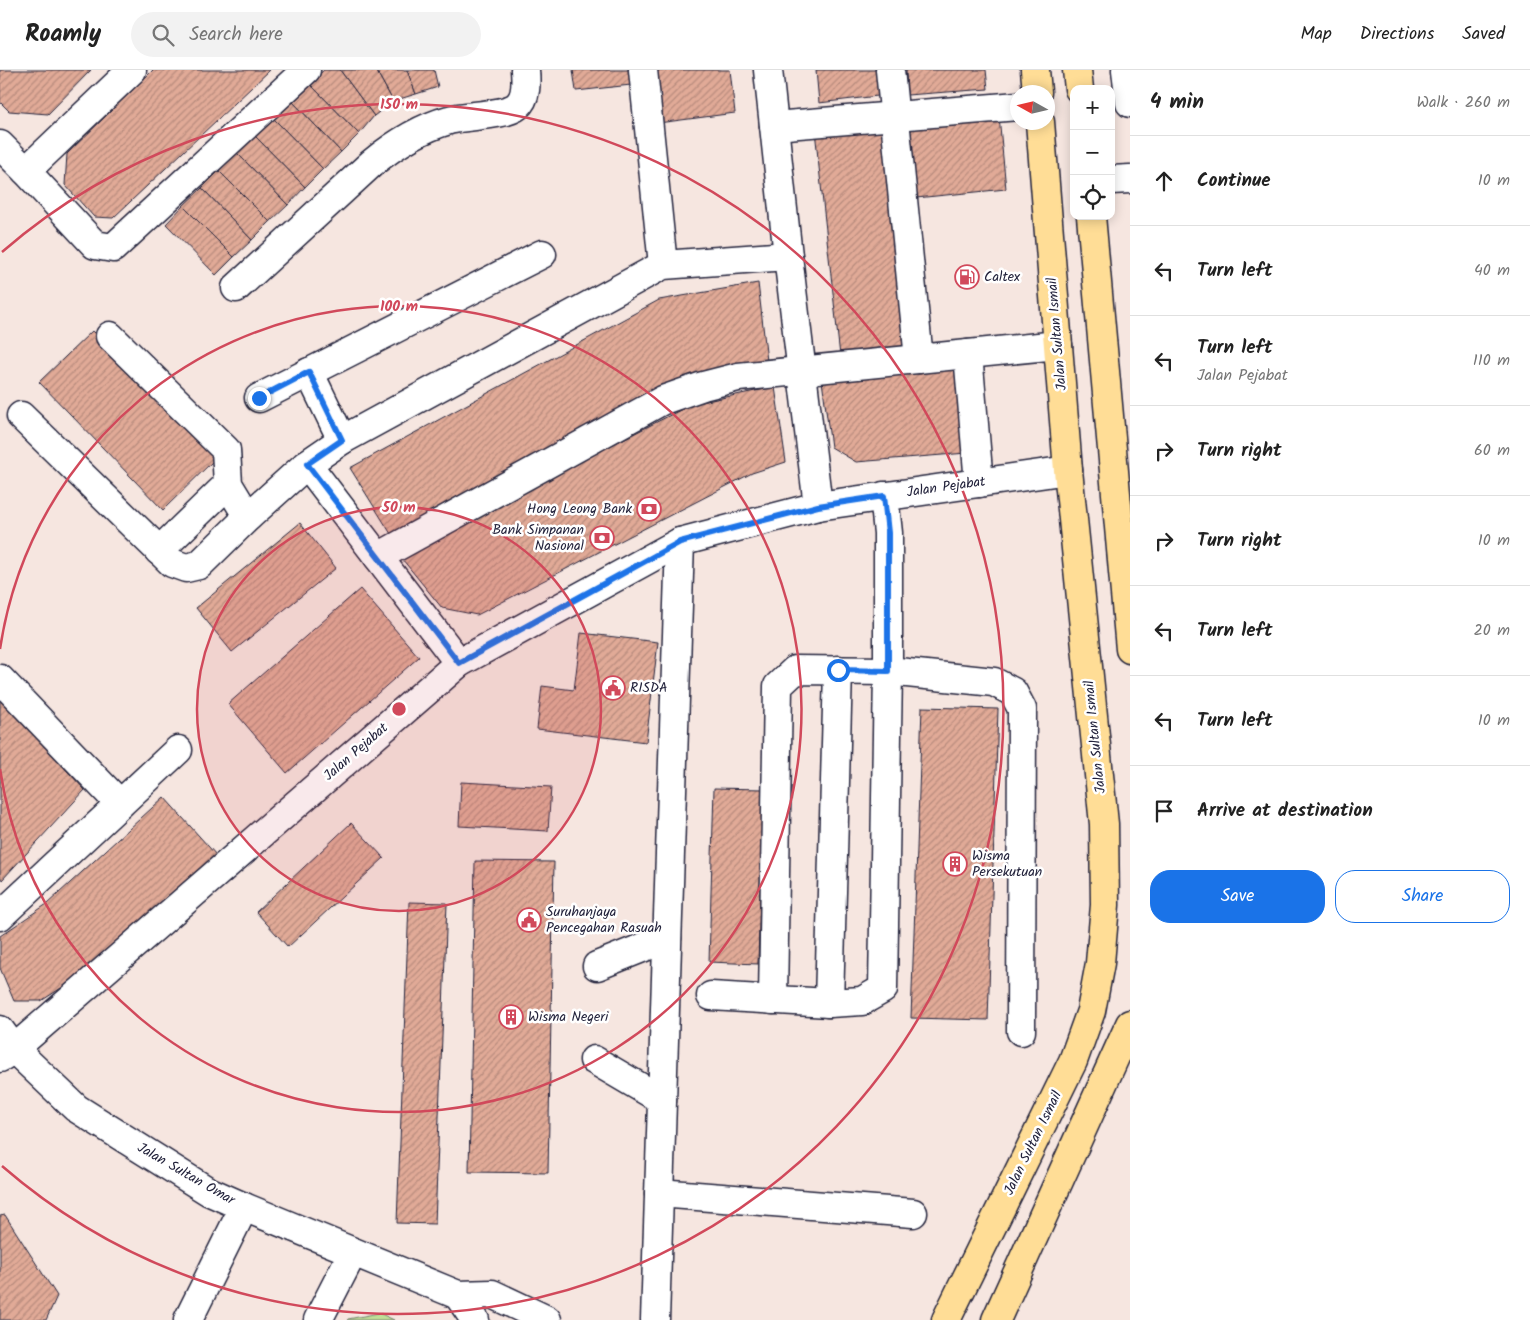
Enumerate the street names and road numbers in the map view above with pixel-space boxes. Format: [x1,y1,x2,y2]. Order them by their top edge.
street label: Jalan Sultan Ismail [1041,276,1073,392]
street label: Jalan Pejabat [905,470,987,503]
street label: Jalan Sultan Ismail [1078,679,1112,795]
street label: Jalan Pejabat [319,717,394,786]
street label: Jalan Sultan Ismail [998,1087,1068,1199]
street label: Jalan Sultan Omar [133,1137,240,1212]

